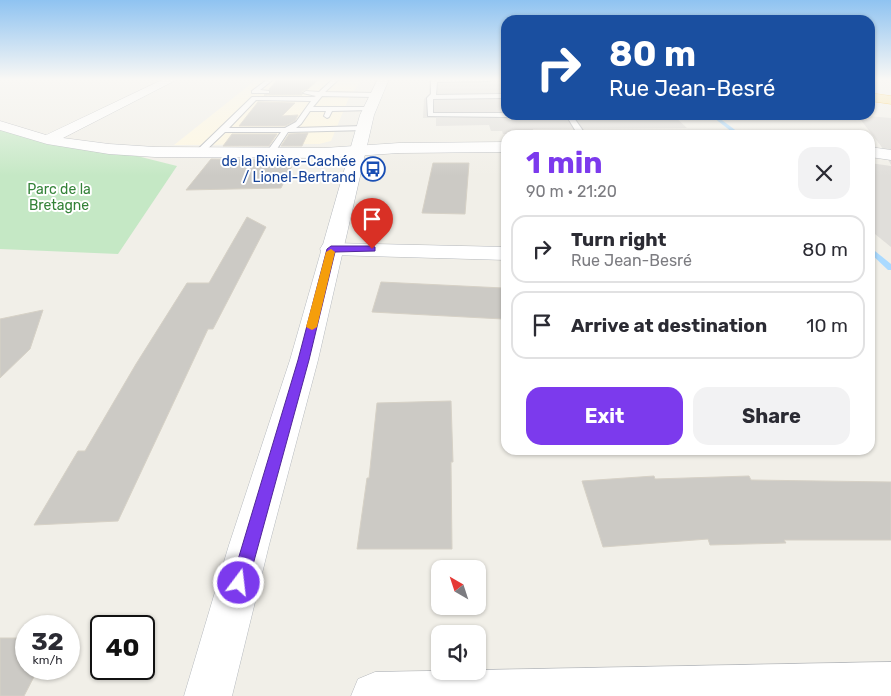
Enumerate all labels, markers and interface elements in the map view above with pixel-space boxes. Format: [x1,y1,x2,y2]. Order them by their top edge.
text: 80 m [609,33,696,75]
icon: right [526,35,591,100]
text: Rue Jean-Besré [609,75,775,102]
text: 1 min [526,145,603,181]
button: close [798,147,850,199]
place label: de la Rivière-Cachée / Lionel-Bertrand [222,153,356,186]
bus stop icon: de la Rivière-Cachée / Lionel-Bertrand [360,156,386,182]
park label: Parc de la Bretagne [27,181,91,214]
text: 90 m · 21:20 [526,182,617,201]
pin [351,198,393,249]
icon: arrive [358,205,386,233]
text: Turn right [571,228,666,251]
icon: right [528,235,556,263]
text: 80 m [802,238,848,261]
text: Rue Jean-Besré [571,251,692,270]
icon: arrive [528,311,556,339]
text: Arrive at destination [571,314,767,337]
text: 10 m [806,314,848,337]
button: Exit [526,387,683,445]
button: Share [693,387,850,445]
position arrow [212,556,264,608]
north arrow [431,560,486,615]
map controls [431,560,486,680]
speed limit sign: 40 [90,615,155,680]
button: sound [431,625,486,680]
text: 32 [31,627,64,656]
text: km/h [33,653,62,667]

